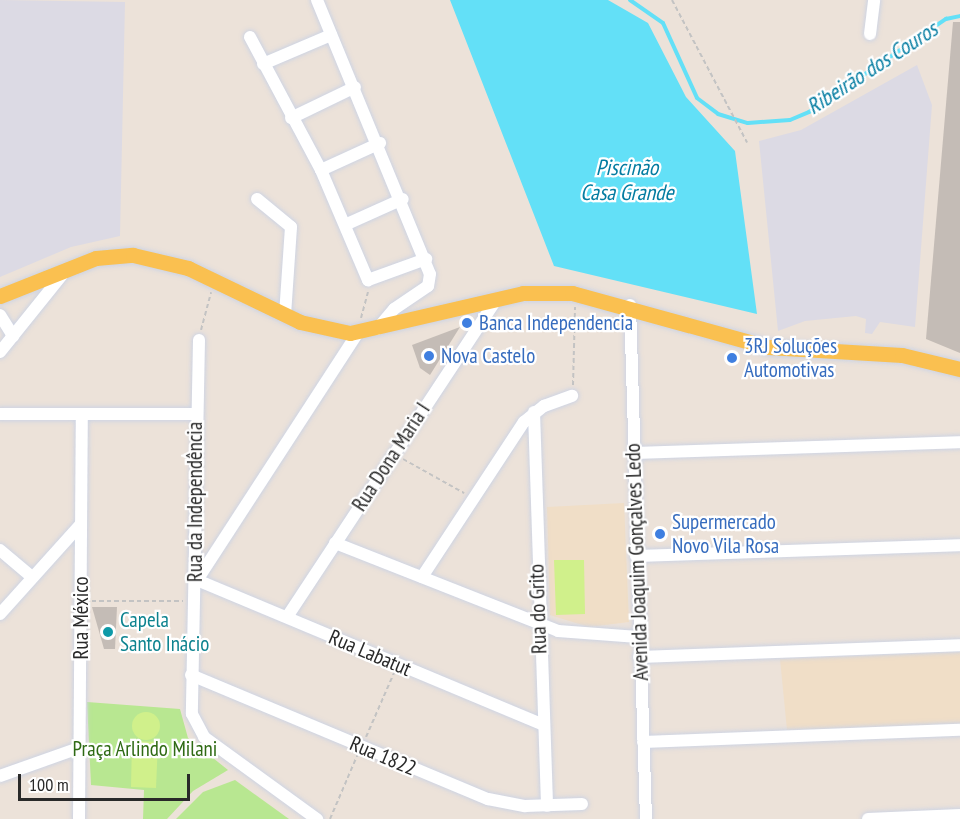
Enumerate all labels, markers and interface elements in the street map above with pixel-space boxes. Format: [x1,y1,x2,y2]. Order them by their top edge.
water label: Ribeirão dos Couros [802,16,942,120]
water label: Piscinão Casa Grande [580,154,674,206]
place label: Banca Independencia [479,310,633,336]
marker: Banca Independencia [460,316,474,330]
place label: 3RJ Soluções Automotivas [744,333,837,383]
place label: Nova Castelo [441,343,535,369]
marker: Nova Castelo [422,349,436,363]
marker: 3RJ Soluções Automotivas [725,351,739,365]
street label: Rua Dona Maria I [347,398,435,516]
street label: Rua da Independência [182,422,208,582]
street label: Avenida Joaquim Gonçalves Ledo [620,443,654,681]
place label: Supermercado Novo Vila Rosa [672,509,780,559]
marker: Supermercado Novo Vila Rosa [653,527,667,541]
street label: Rua do Grito [524,564,552,654]
street label: Rua México [68,576,94,660]
place label: Capela Santo Inácio [120,607,209,657]
street label: Rua Labatut [325,624,415,682]
marker: Capela Santo Inácio [101,625,115,639]
street label: Rua 1822 [346,731,420,781]
park label: Praça Arlindo Milani [72,736,218,762]
scale bar [21,762,194,800]
text: 100 m [29,773,69,796]

